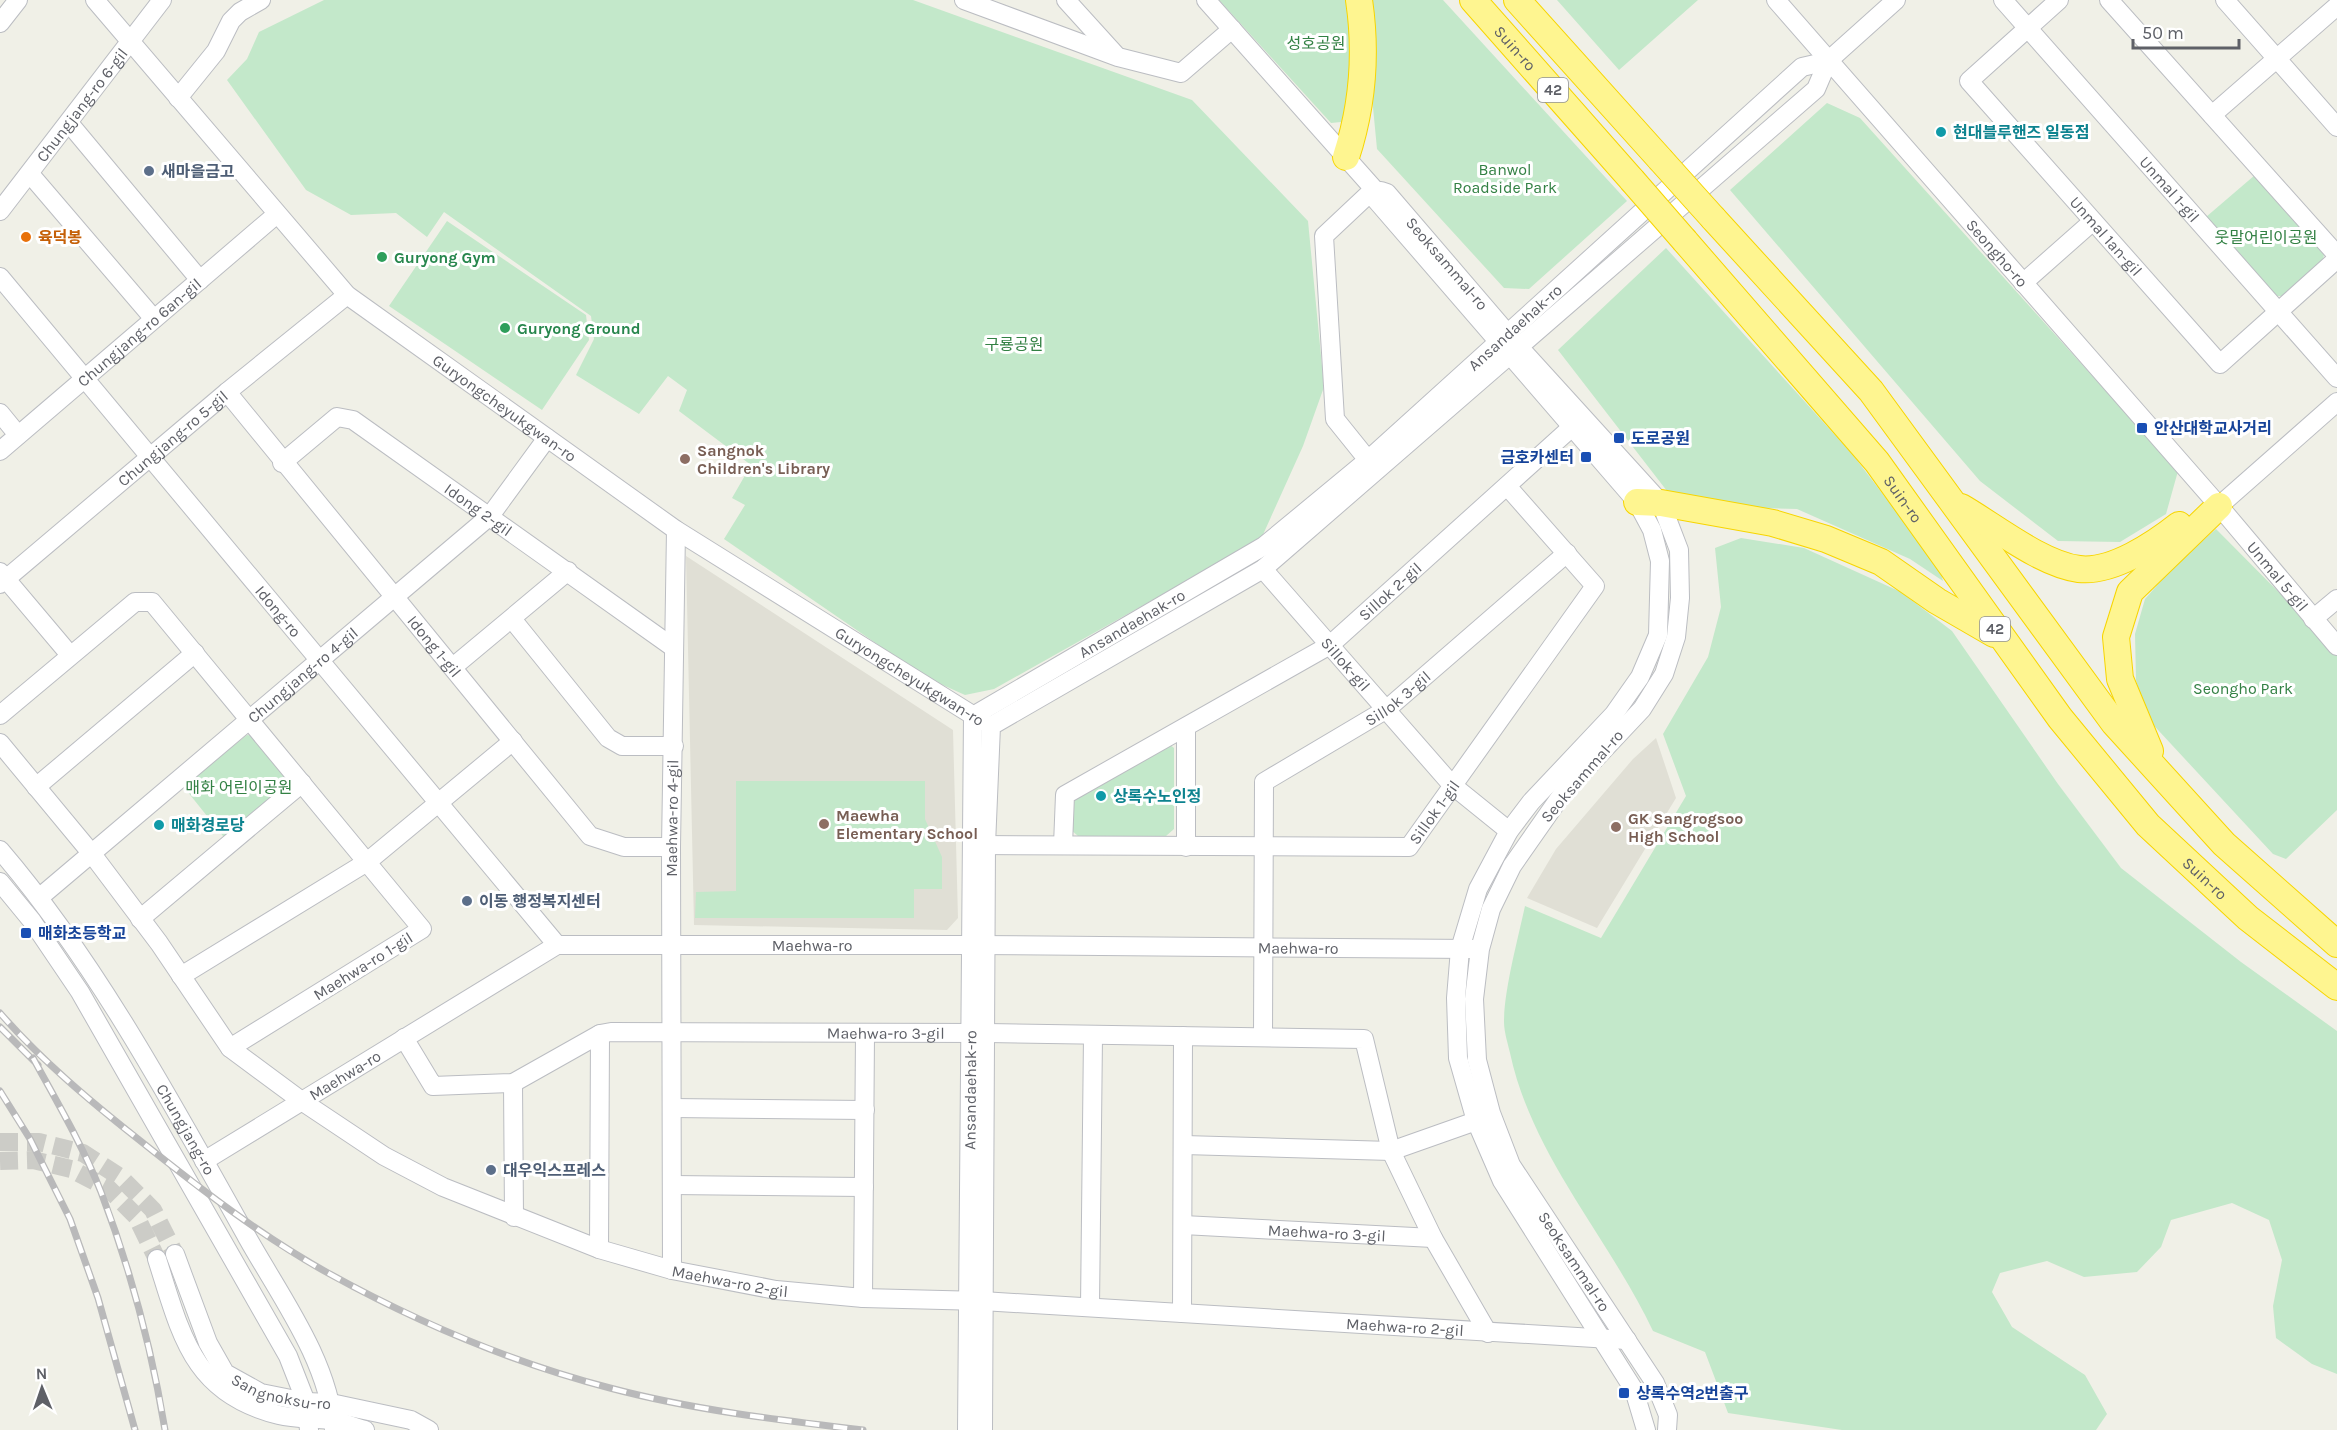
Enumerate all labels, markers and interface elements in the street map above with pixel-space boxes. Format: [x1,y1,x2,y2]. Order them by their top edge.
scale bar [2133,12,2240,50]
street label: Suin-ro [1490,21,1540,74]
text: 50 m [2142,22,2184,44]
park label: 성호공원 [1287,34,1345,53]
street label: Chungjang-ro 6-gil [32,44,131,165]
road number: 42 [1538,78,1568,102]
place label: 현대블루핸즈 일동점 [1953,123,2090,142]
marker: 현대블루핸즈 일동점 [1934,125,1948,139]
street label: Unmal 1-gil [2136,152,2204,226]
park label: Banwol Roadside Park [1453,160,1557,197]
place label: 새마을금고 [161,162,235,181]
marker: 새마을금고 [142,164,156,178]
street label: Unmal 1an-gil [2066,192,2147,279]
street label: Seoksammal-ro [1402,213,1492,314]
street label: Seongho-ro [1963,215,2032,291]
place label: 육덕봉 [38,228,82,247]
park label: 웃말어린이공원 [2214,228,2318,247]
marker: 육덕봉 [19,230,33,244]
place label: Guryong Gym [394,248,496,267]
marker: Guryong Gym [375,250,389,264]
street label: Chungjang-ro 6an-gil [73,274,205,390]
street label: Ansandaehak-ro [1464,280,1566,374]
place label: Guryong Ground [517,319,641,338]
marker: Guryong Ground [498,321,512,335]
park label: 구룡공원 [985,335,1043,354]
street label: Guryongcheyukgwan-ro [429,350,580,466]
street label: Chungjang-ro 5-gil [114,386,232,490]
place label: 안산대학교사거리 [2154,419,2272,438]
marker: 안산대학교사거리 [2135,421,2149,435]
place label: 도로공원 [1631,429,1690,448]
marker: 도로공원 [1612,431,1626,445]
place label: Sangnok Children's Library [697,441,830,478]
place label: 금호카센터 [1500,448,1574,467]
marker: 금호카센터 [1579,450,1593,464]
marker: Sangnok Children's Library [678,452,692,466]
street label: Suin-ro [1880,471,1927,526]
street label: Idong 2-gil [441,479,516,540]
street label: Unmal 5-gil [2243,537,2313,615]
street label: Sillok 2-gil [1354,558,1425,624]
street label: Idong-ro [252,581,306,641]
street label: Ansandaehak-ro [1075,585,1188,662]
street label: Idong 1-gil [404,611,466,681]
road number: 42 [1980,617,2010,641]
street label: Guryongcheyukgwan-ro [832,622,988,730]
street label: Chungjang-ro 4-gil [244,623,361,727]
street label: Sillok-gil [1317,633,1375,695]
street label: Sillok 3-gil [1361,666,1434,730]
park label: Seongho Park [2193,679,2293,698]
street label: Seoksammal-ro [1537,726,1627,826]
street label: Maehwa-ro 4-gil [661,759,682,877]
street label: Sillok 1-gil [1405,776,1463,848]
park label: 매화 어린이공원 [186,778,292,797]
place label: 상록수노인정 [1113,787,1201,806]
marker: 상록수노인정 [1094,789,1108,803]
place label: Maewha Elementary School [836,806,978,843]
place label: GK Sangrogsoo High School [1628,809,1743,846]
place label: 매화경로당 [171,816,245,835]
marker: Maewha Elementary School [817,817,831,831]
marker: 매화경로당 [152,818,166,832]
marker: GK Sangrogsoo High School [1609,820,1623,834]
street label: Suin-ro [2179,853,2231,903]
place label: 이동 행정복지센터 [479,892,601,911]
marker: 이동 행정복지센터 [460,894,474,908]
place label: 매화초등학교 [38,924,127,943]
marker: 매화초등학교 [19,926,33,940]
street label: Maehwa-ro 1-gil [310,928,416,1004]
street label: Maehwa-ro [772,936,853,955]
street label: Maehwa-ro [1258,938,1339,957]
street label: Maehwa-ro 3-gil [827,1023,945,1042]
street label: Ansandaehak-ro [960,1030,980,1150]
street label: Maehwa-ro [305,1046,384,1104]
street label: Chungjang-ro [153,1080,220,1178]
place label: 대우익스프레스 [503,1161,606,1180]
marker: 대우익스프레스 [484,1163,498,1177]
street label: Seoksammal-ro [1535,1208,1615,1315]
street label: Maehwa-ro 3-gil [1267,1220,1386,1245]
street label: Maehwa-ro 2-gil [670,1261,789,1301]
street label: Maehwa-ro 2-gil [1346,1314,1464,1340]
north arrow [12,1358,72,1418]
text: N [35,1364,48,1383]
street label: Sangnoksu-ro [228,1369,331,1412]
place label: 상록수역2번출구 [1636,1384,1749,1403]
marker: 상록수역2번출구 [1617,1386,1631,1400]

